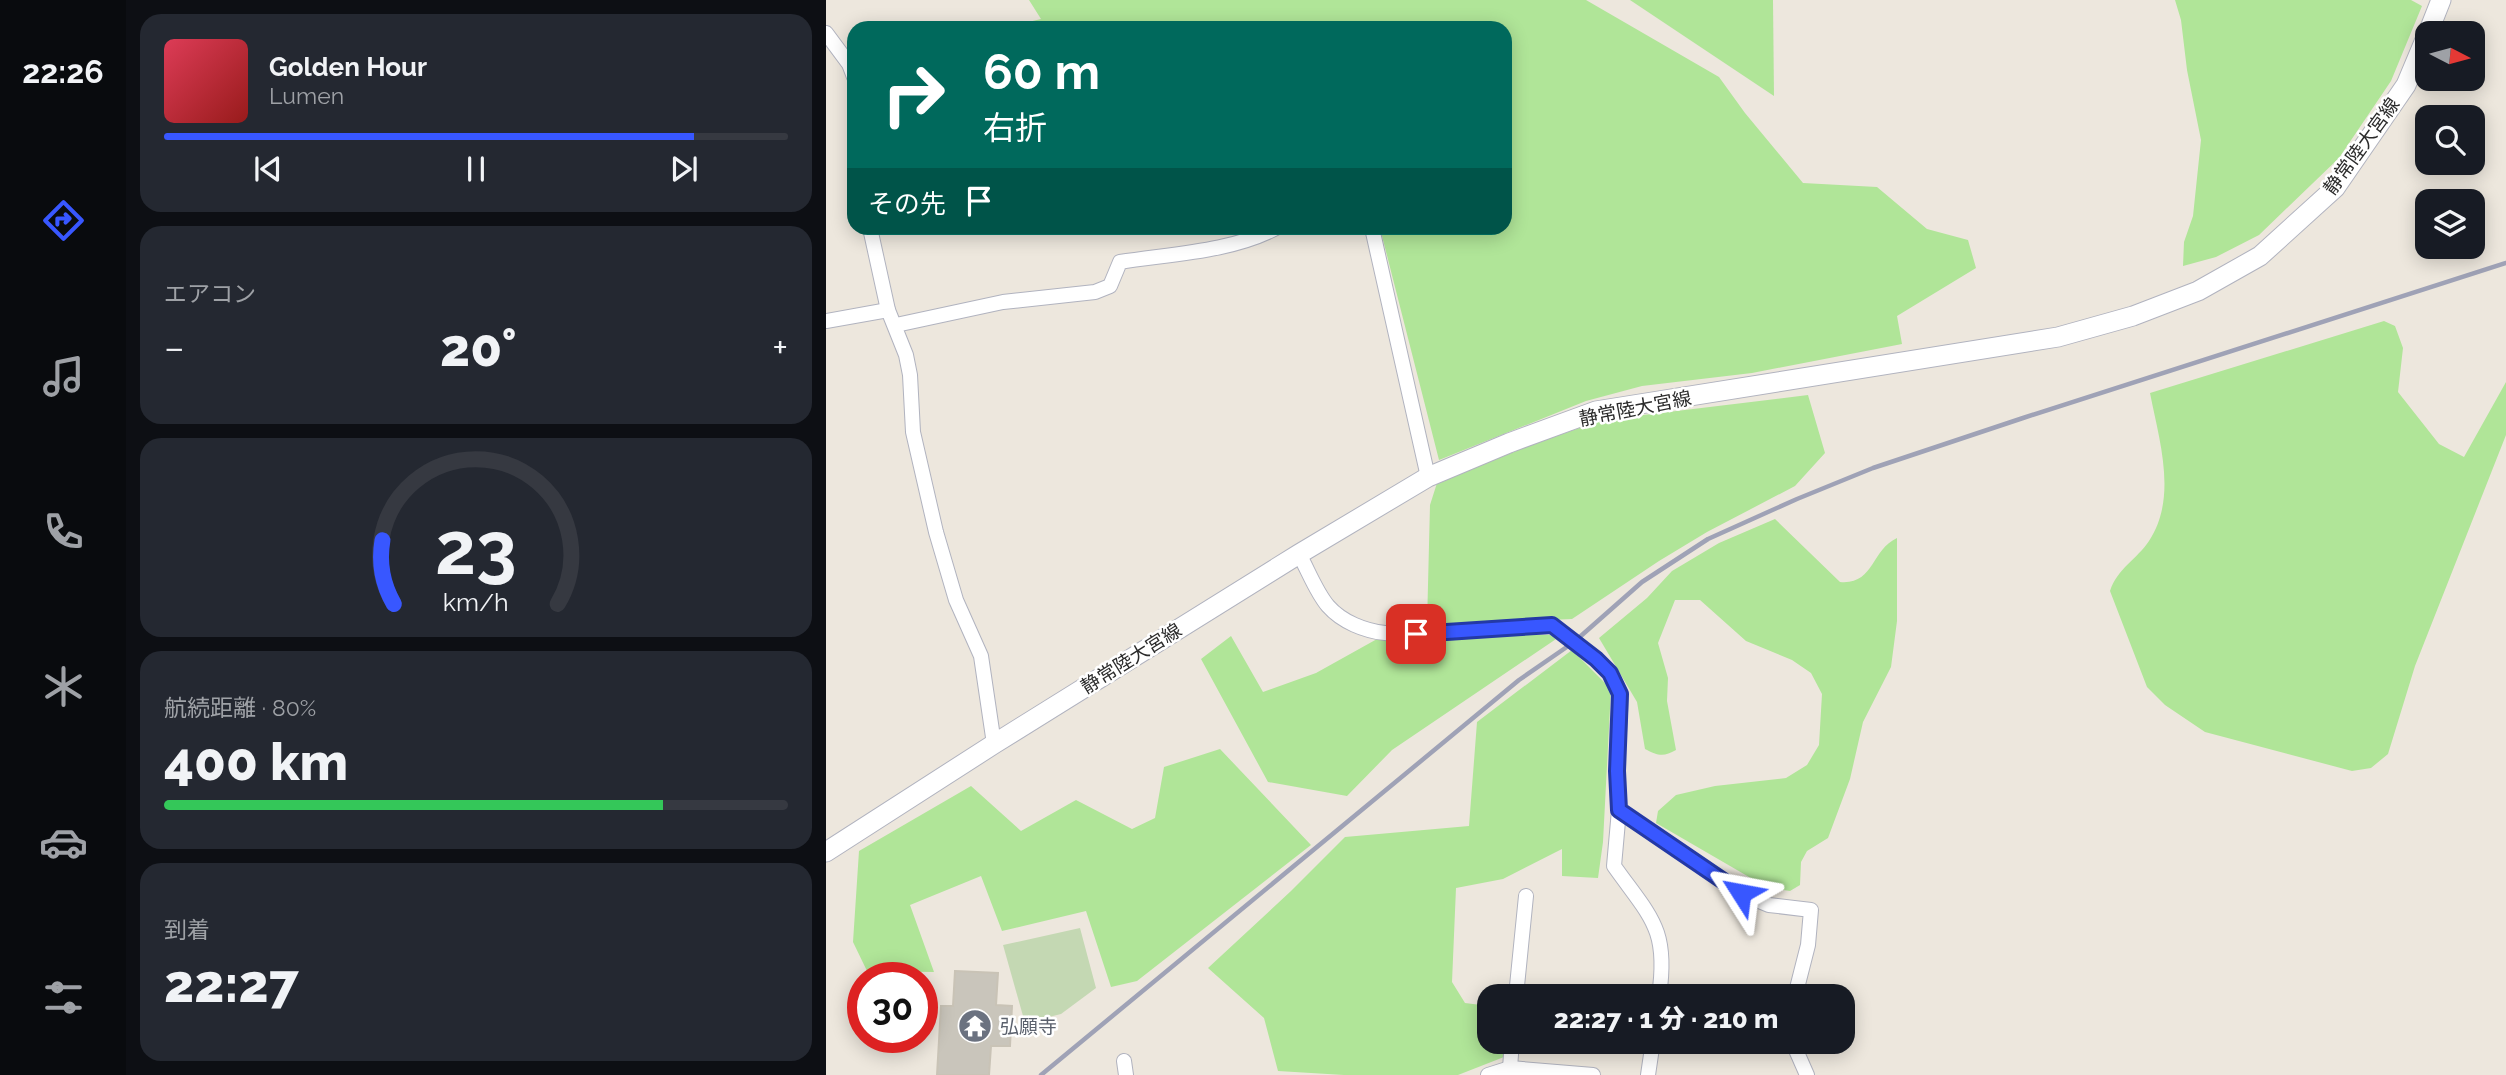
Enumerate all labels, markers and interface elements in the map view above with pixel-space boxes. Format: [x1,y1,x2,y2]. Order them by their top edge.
north arrow [2415,21,2485,91]
map controls [2415,21,2485,259]
text: 60 m [983,43,1100,100]
icon: right [868,49,959,140]
text: Golden Hour [269,52,427,82]
text: 22:26 [22,53,104,90]
text: Lumen [269,82,344,109]
street label: 静常陸大宮線 [2319,93,2403,199]
button: search [2415,105,2485,175]
text: 右折 [983,109,1047,146]
icon: previous [249,150,287,188]
icon: pause [457,150,495,188]
icon: next [665,150,703,188]
icon: arrive [960,182,998,220]
text: その先 [868,189,946,219]
button: layers [2415,189,2485,259]
icon: directions [39,196,88,245]
text: エアコン [164,280,256,307]
text: 20° [440,317,517,378]
text: − [164,325,184,370]
text: + [772,325,788,370]
icon: music [39,352,88,401]
street label: 静常陸大宮線 [1577,386,1693,430]
text: 23 [435,506,517,591]
icon: phone [39,507,88,556]
text: km/h [443,586,509,616]
pin [1386,604,1446,664]
icon: arrive [1397,615,1435,653]
street label: 静常陸大宮線 [1077,618,1185,698]
icon: climate [39,662,88,711]
text: 航続距離 · 80% [164,694,316,721]
text: 400 km [164,731,348,792]
icon: car [39,818,88,867]
position arrow [1704,856,1778,930]
text: 到着 [164,916,210,943]
text: 22:27 [164,953,299,1014]
speed limit sign: 30 [847,962,938,1053]
icon: filters [39,973,88,1022]
text: 22:27 · 1 分 · 210 m [1554,1004,1778,1034]
temple icon: 弘願寺 [956,1007,994,1045]
place label: 弘願寺 [1000,1015,1057,1037]

